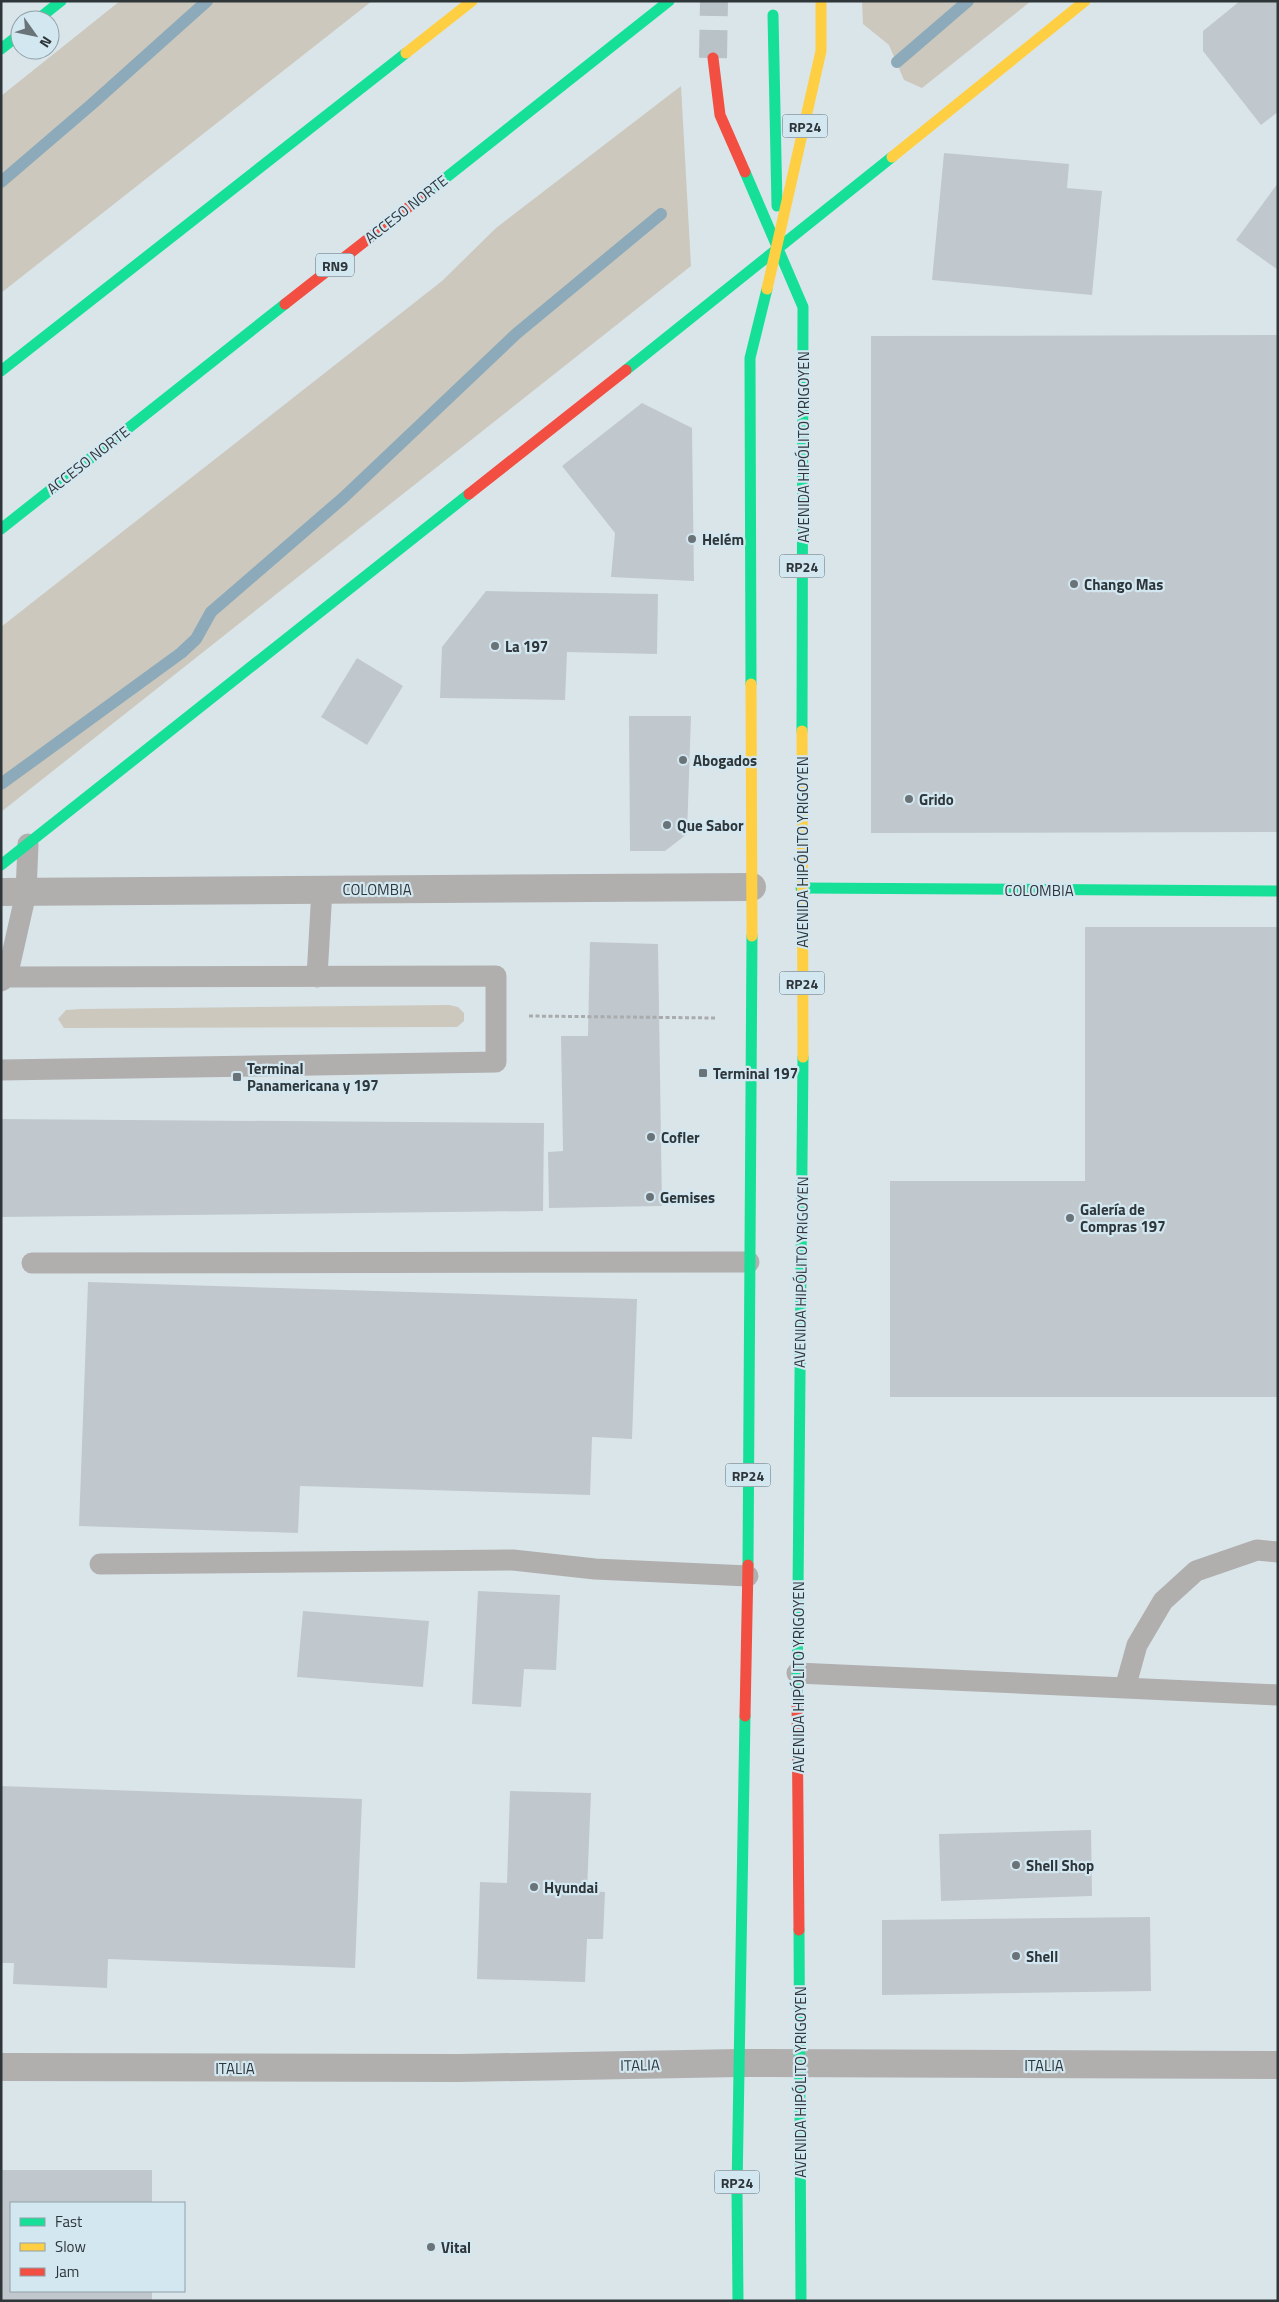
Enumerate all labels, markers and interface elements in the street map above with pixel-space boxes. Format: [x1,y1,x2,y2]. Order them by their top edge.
north arrow [10,10,60,60]
text: N [35,33,58,52]
road number: RP24 [782,114,828,138]
street label: ACCESO NORTE [360,169,452,249]
road number: RN9 [316,254,354,276]
street label: AVENIDA HIPÓLITO YRIGOYEN [792,351,815,543]
street label: ACCESO NORTE [42,420,134,500]
place label: Helém [702,528,744,551]
marker: Helém [686,533,698,545]
road number: RP24 [780,554,824,578]
place label: Chango Mas [1084,573,1163,596]
marker: Chango Mas [1068,578,1080,590]
place label: La 197 [505,635,548,658]
marker: La 197 [489,640,501,652]
place label: Abogados [693,749,757,772]
marker: Abogados [677,754,689,766]
street label: AVENIDA HIPÓLITO YRIGOYEN [791,756,814,948]
place label: Grido [919,788,954,811]
marker: Grido [903,793,915,805]
place label: Que Sabor [677,814,744,837]
marker: Que Sabor [661,819,673,831]
street label: COLOMBIA [342,878,412,901]
street label: COLOMBIA [1004,879,1074,902]
road number: RP24 [780,971,824,994]
place label: Terminal Panamericana y 197 [247,1057,379,1097]
place label: Terminal 197 [713,1062,798,1085]
marker: Terminal 197 [697,1067,709,1079]
marker: Terminal Panamericana y 197 [231,1071,243,1083]
place label: Cofler [661,1126,700,1149]
marker: Cofler [645,1131,657,1143]
street label: AVENIDA HIPÓLITO YRIGOYEN [788,1176,814,1368]
place label: Gemises [660,1186,715,1209]
marker: Gemises [644,1191,656,1203]
place label: Galería de Compras 197 [1080,1198,1166,1238]
marker: Galería de Compras 197 [1064,1212,1076,1224]
road number: RP24 [726,1464,770,1486]
street label: AVENIDA HIPÓLITO YRIGOYEN [787,1581,810,1773]
place label: Shell Shop [1026,1854,1094,1877]
marker: Shell Shop [1010,1859,1022,1871]
place label: Hyundai [544,1876,598,1899]
marker: Hyundai [528,1881,540,1893]
place label: Shell [1026,1945,1058,1968]
marker: Shell [1010,1950,1022,1962]
street label: AVENIDA HIPÓLITO YRIGOYEN [789,1986,812,2178]
street label: ITALIA [620,2053,660,2077]
street label: ITALIA [1024,2054,1064,2077]
street label: ITALIA [215,2057,255,2080]
road number: RP24 [714,2170,760,2194]
legend [10,2202,185,2292]
text: Fast [55,2210,83,2233]
text: Slow [55,2235,86,2258]
place label: Vital [441,2236,471,2259]
marker: Vital [425,2241,437,2253]
text: Jam [55,2260,79,2283]

